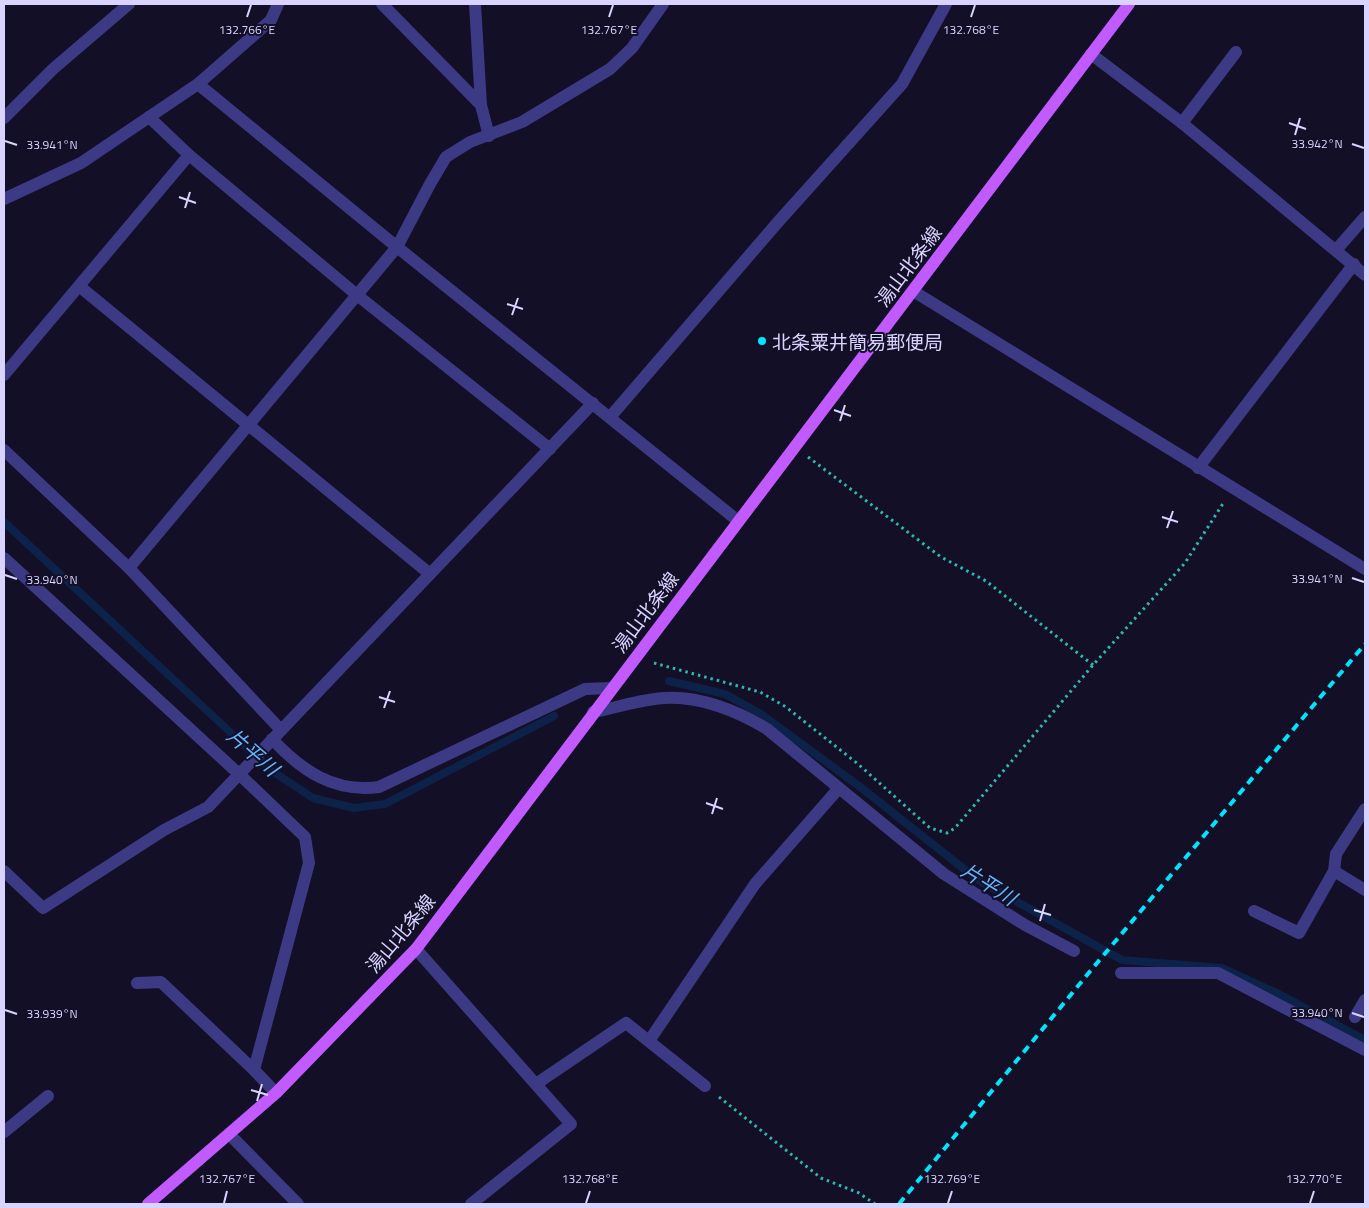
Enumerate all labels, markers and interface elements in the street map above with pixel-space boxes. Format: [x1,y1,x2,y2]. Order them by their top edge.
text: 132.766°E [219,20,275,39]
text: 132.767°E [581,20,637,39]
text: 132.768°E [943,20,999,39]
text: 33.942°N [1291,134,1343,153]
text: 33.941°N [26,135,78,154]
street label: 湯山北条線 [868,219,948,313]
place label: 北条粟井簡易郵便局 [772,327,943,356]
marker: 北条粟井簡易郵便局 [756,335,768,347]
street label: 湯山北条線 [605,565,685,659]
text: 33.941°N [1291,569,1343,588]
text: 33.940°N [26,570,78,589]
water label: 片平川 [220,721,287,785]
water label: 片平川 [955,855,1024,914]
street label: 湯山北条線 [358,887,442,979]
text: 33.940°N [1291,1003,1343,1022]
text: 33.939°N [26,1004,78,1023]
text: 132.767°E [199,1169,255,1188]
text: 132.768°E [562,1169,618,1188]
text: 132.769°E [924,1169,980,1188]
text: 132.770°E [1286,1169,1342,1188]

